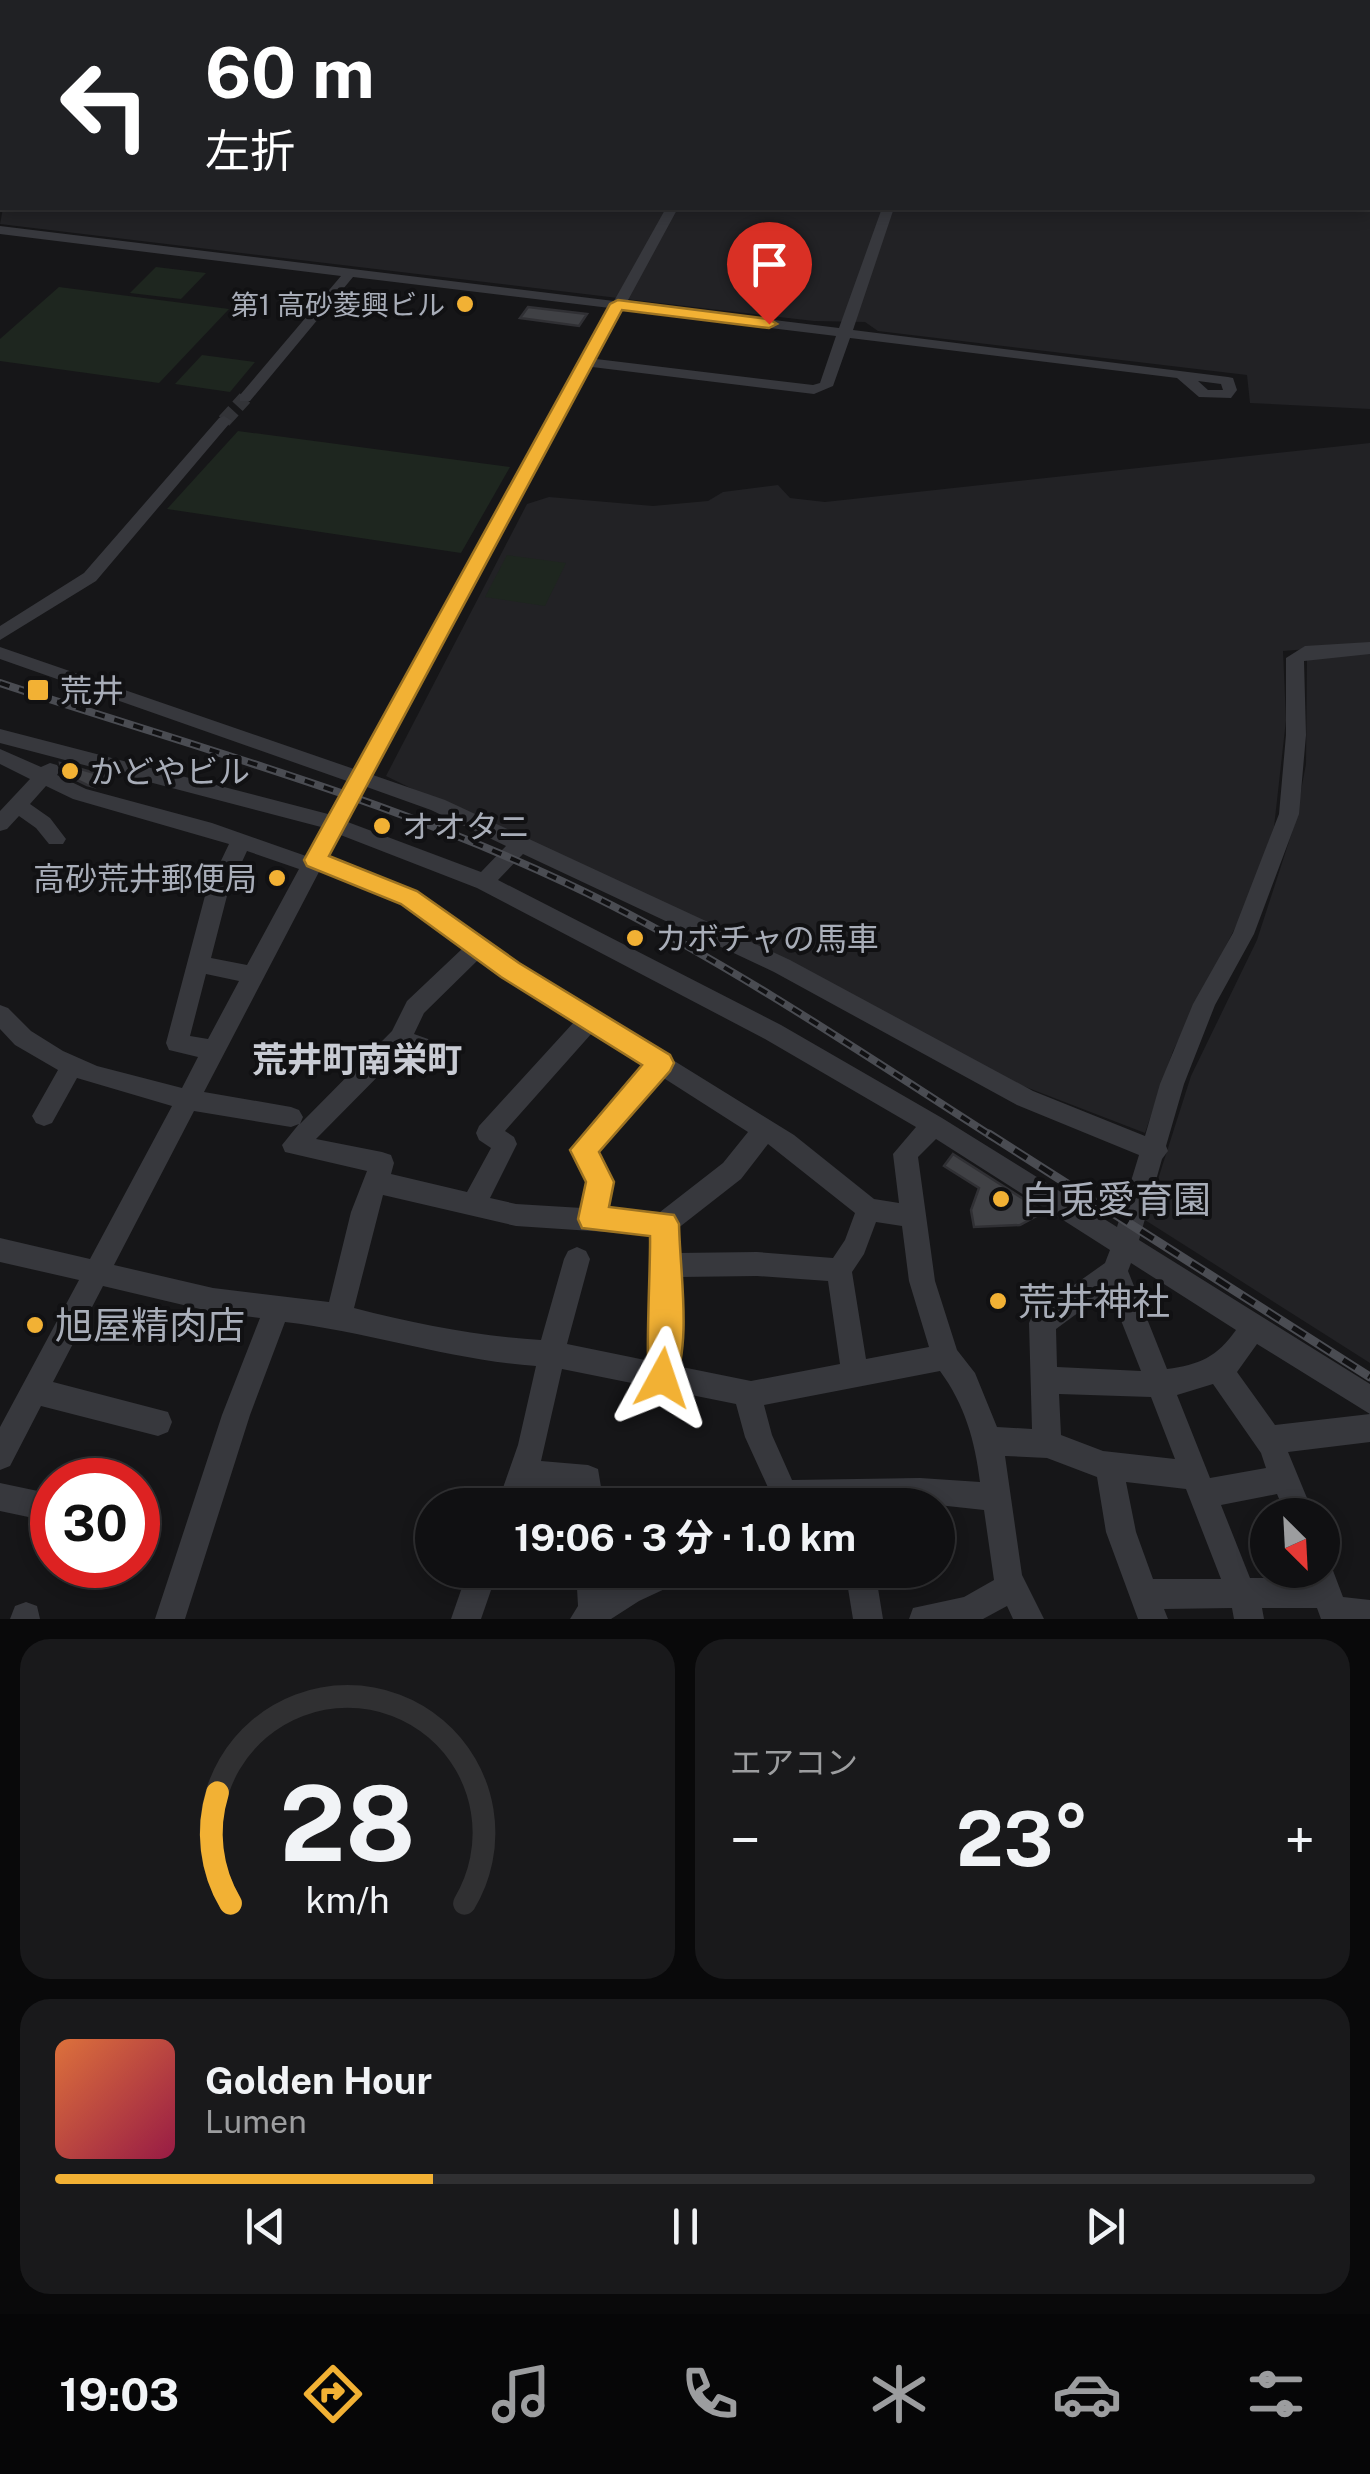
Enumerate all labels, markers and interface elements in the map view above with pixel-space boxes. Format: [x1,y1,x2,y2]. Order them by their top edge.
text: 60 m [205,31,375,114]
icon: left [40,40,170,170]
text: 左折 [205,124,295,177]
pin [727,222,812,325]
icon: arrive [742,237,797,292]
place label: 第1 高砂菱興ビル [231,288,445,321]
marker: 第1 高砂菱興ビル [454,293,476,315]
place label: 荒井 [60,672,124,709]
marker: 荒井 [25,677,51,703]
place label: かどやビル [90,753,250,790]
marker: かどやビル [59,760,81,782]
place label: オオタニ [402,808,530,845]
marker: オオタニ [371,815,393,837]
place label: 高砂荒井郵便局 [33,860,257,897]
marker: 高砂荒井郵便局 [266,867,288,889]
place label: カボチャの馬車 [655,920,879,957]
marker: カボチャの馬車 [624,927,646,949]
district label: 荒井町南栄町 [252,1039,462,1080]
place label: 白兎愛育園 [1021,1177,1211,1222]
marker: 白兎愛育園 [990,1188,1012,1210]
place label: 荒井神社 [1018,1279,1170,1324]
marker: 荒井神社 [987,1290,1009,1312]
place label: 旭屋精肉店 [55,1303,245,1348]
marker: 旭屋精肉店 [24,1314,46,1336]
position arrow [610,1326,714,1430]
speed limit sign: 30 [30,1458,160,1588]
north arrow [1250,1498,1340,1588]
map controls [1250,1498,1340,1588]
text: 19:06 · 3 分 · 1.0 km [514,1515,856,1560]
text: エアコン [730,1744,858,1781]
text: 28 [280,1762,415,1884]
text: 23° [956,1795,1089,1883]
text: − [730,1808,761,1872]
text: + [1285,1808,1315,1872]
text: km/h [305,1879,390,1921]
text: Golden Hour [205,2058,432,2103]
text: Lumen [205,2103,307,2140]
icon: previous [238,2199,293,2254]
icon: pause [658,2199,713,2254]
icon: next [1078,2199,1133,2254]
icon: directions [298,2359,368,2429]
icon: music [486,2359,556,2429]
icon: phone [675,2359,745,2429]
icon: climate [864,2359,934,2429]
icon: car [1052,2359,1122,2429]
icon: filters [1241,2359,1311,2429]
text: 19:03 [59,2368,179,2421]

